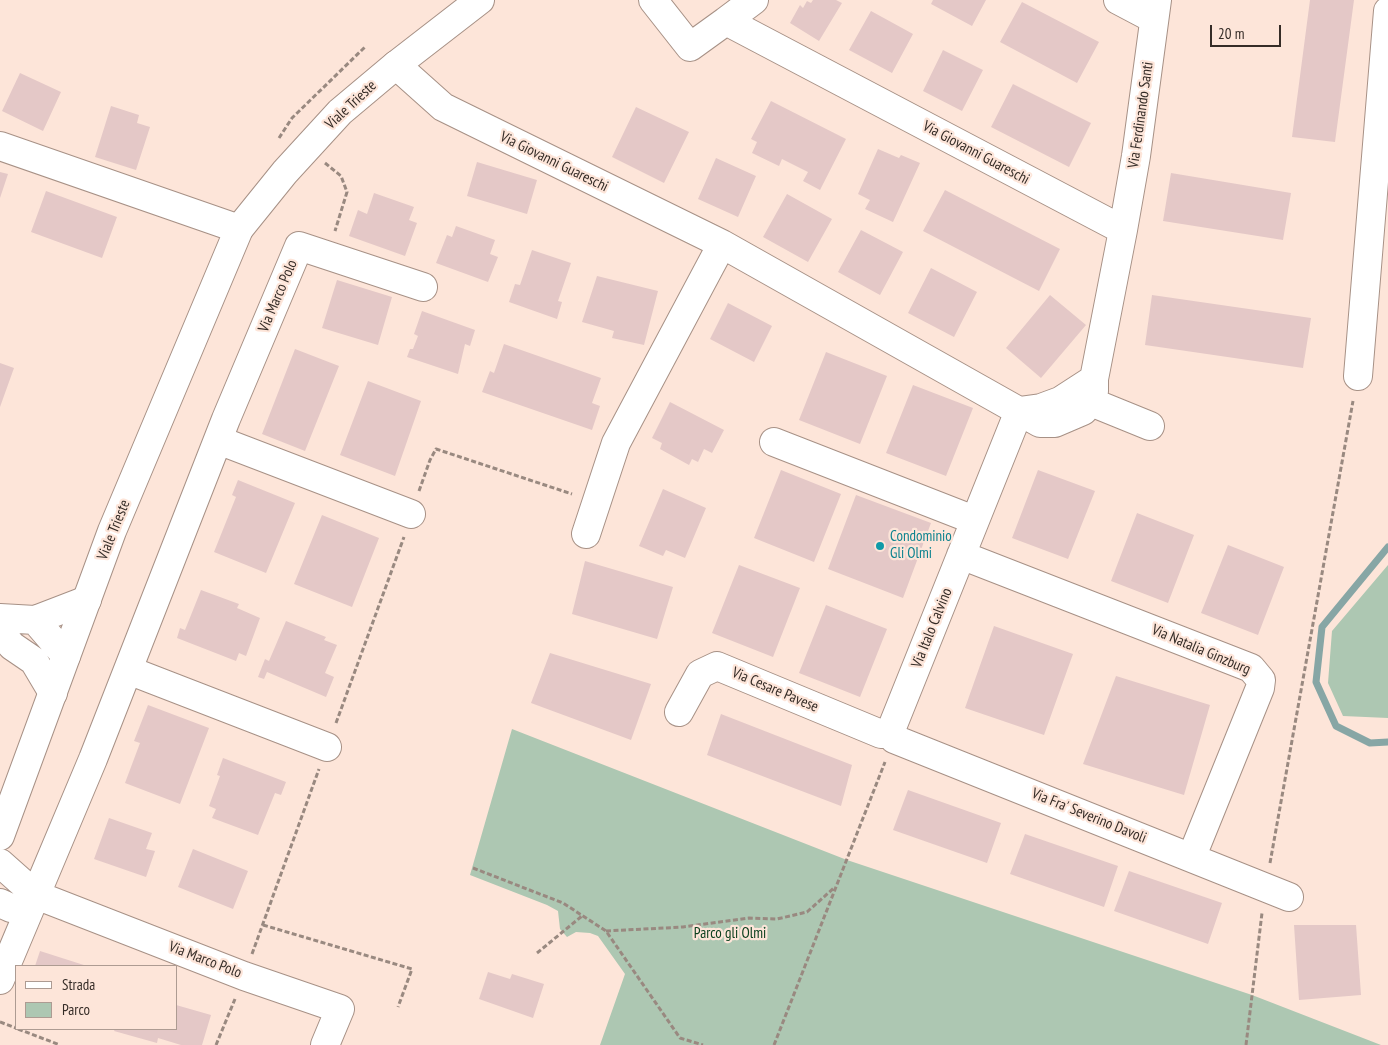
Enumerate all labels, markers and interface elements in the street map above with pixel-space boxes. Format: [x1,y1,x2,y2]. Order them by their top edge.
scale bar [1213,15,1284,47]
text: 20 m [1218,24,1244,43]
street label: Via Ferdinando Santi [1125,61,1157,169]
street label: Viale Trieste [322,77,380,133]
street label: Via Giovanni Guareschi [920,117,1032,189]
street label: Via Giovanni Guareschi [497,128,611,196]
street label: Via Marco Polo [255,257,301,335]
street label: Viale Trieste [94,497,134,563]
place label: Condominio Gli Olmi [890,528,952,563]
marker: Condominio Gli Olmi [874,540,886,552]
street label: Via Italo Calvino [908,585,956,671]
street label: Via Natalia Ginzburg [1149,621,1253,679]
street label: Via Cesare Pavese [729,664,821,716]
street label: Via Fra' Severino Davoli [1029,785,1149,847]
park label: Parco gli Olmi [694,925,766,943]
street label: Via Marco Polo [166,938,244,982]
legend [15,965,178,1030]
text: Strada [62,975,95,994]
text: Parco [62,1000,90,1019]

